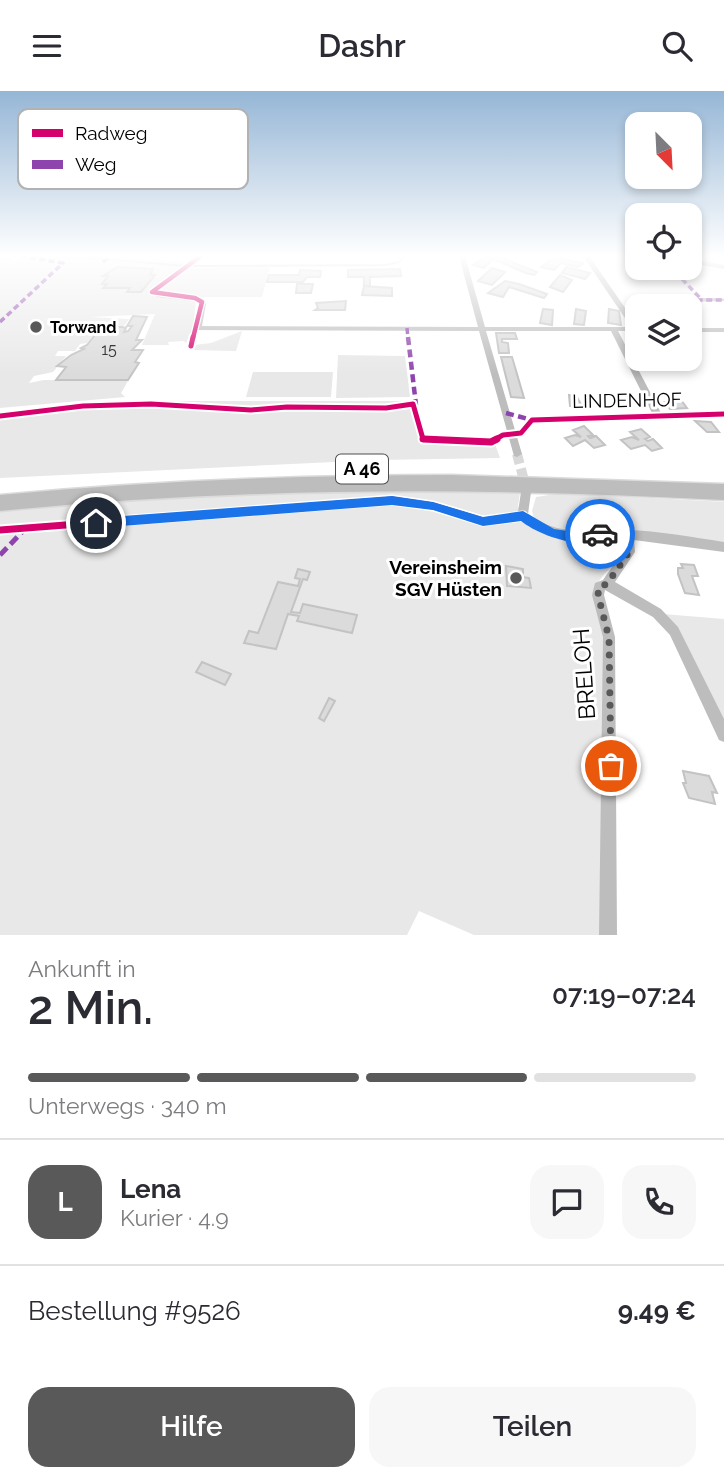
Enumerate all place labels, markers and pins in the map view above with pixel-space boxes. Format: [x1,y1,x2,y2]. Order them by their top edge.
place label: Torwand [50,318,117,337]
marker: Torwand [28,319,44,335]
pin [66,493,126,553]
place label: Vereinsheim SGV Hüsten [389,556,502,600]
marker: Vereinsheim SGV Hüsten [508,570,524,586]
pin [581,736,641,796]

